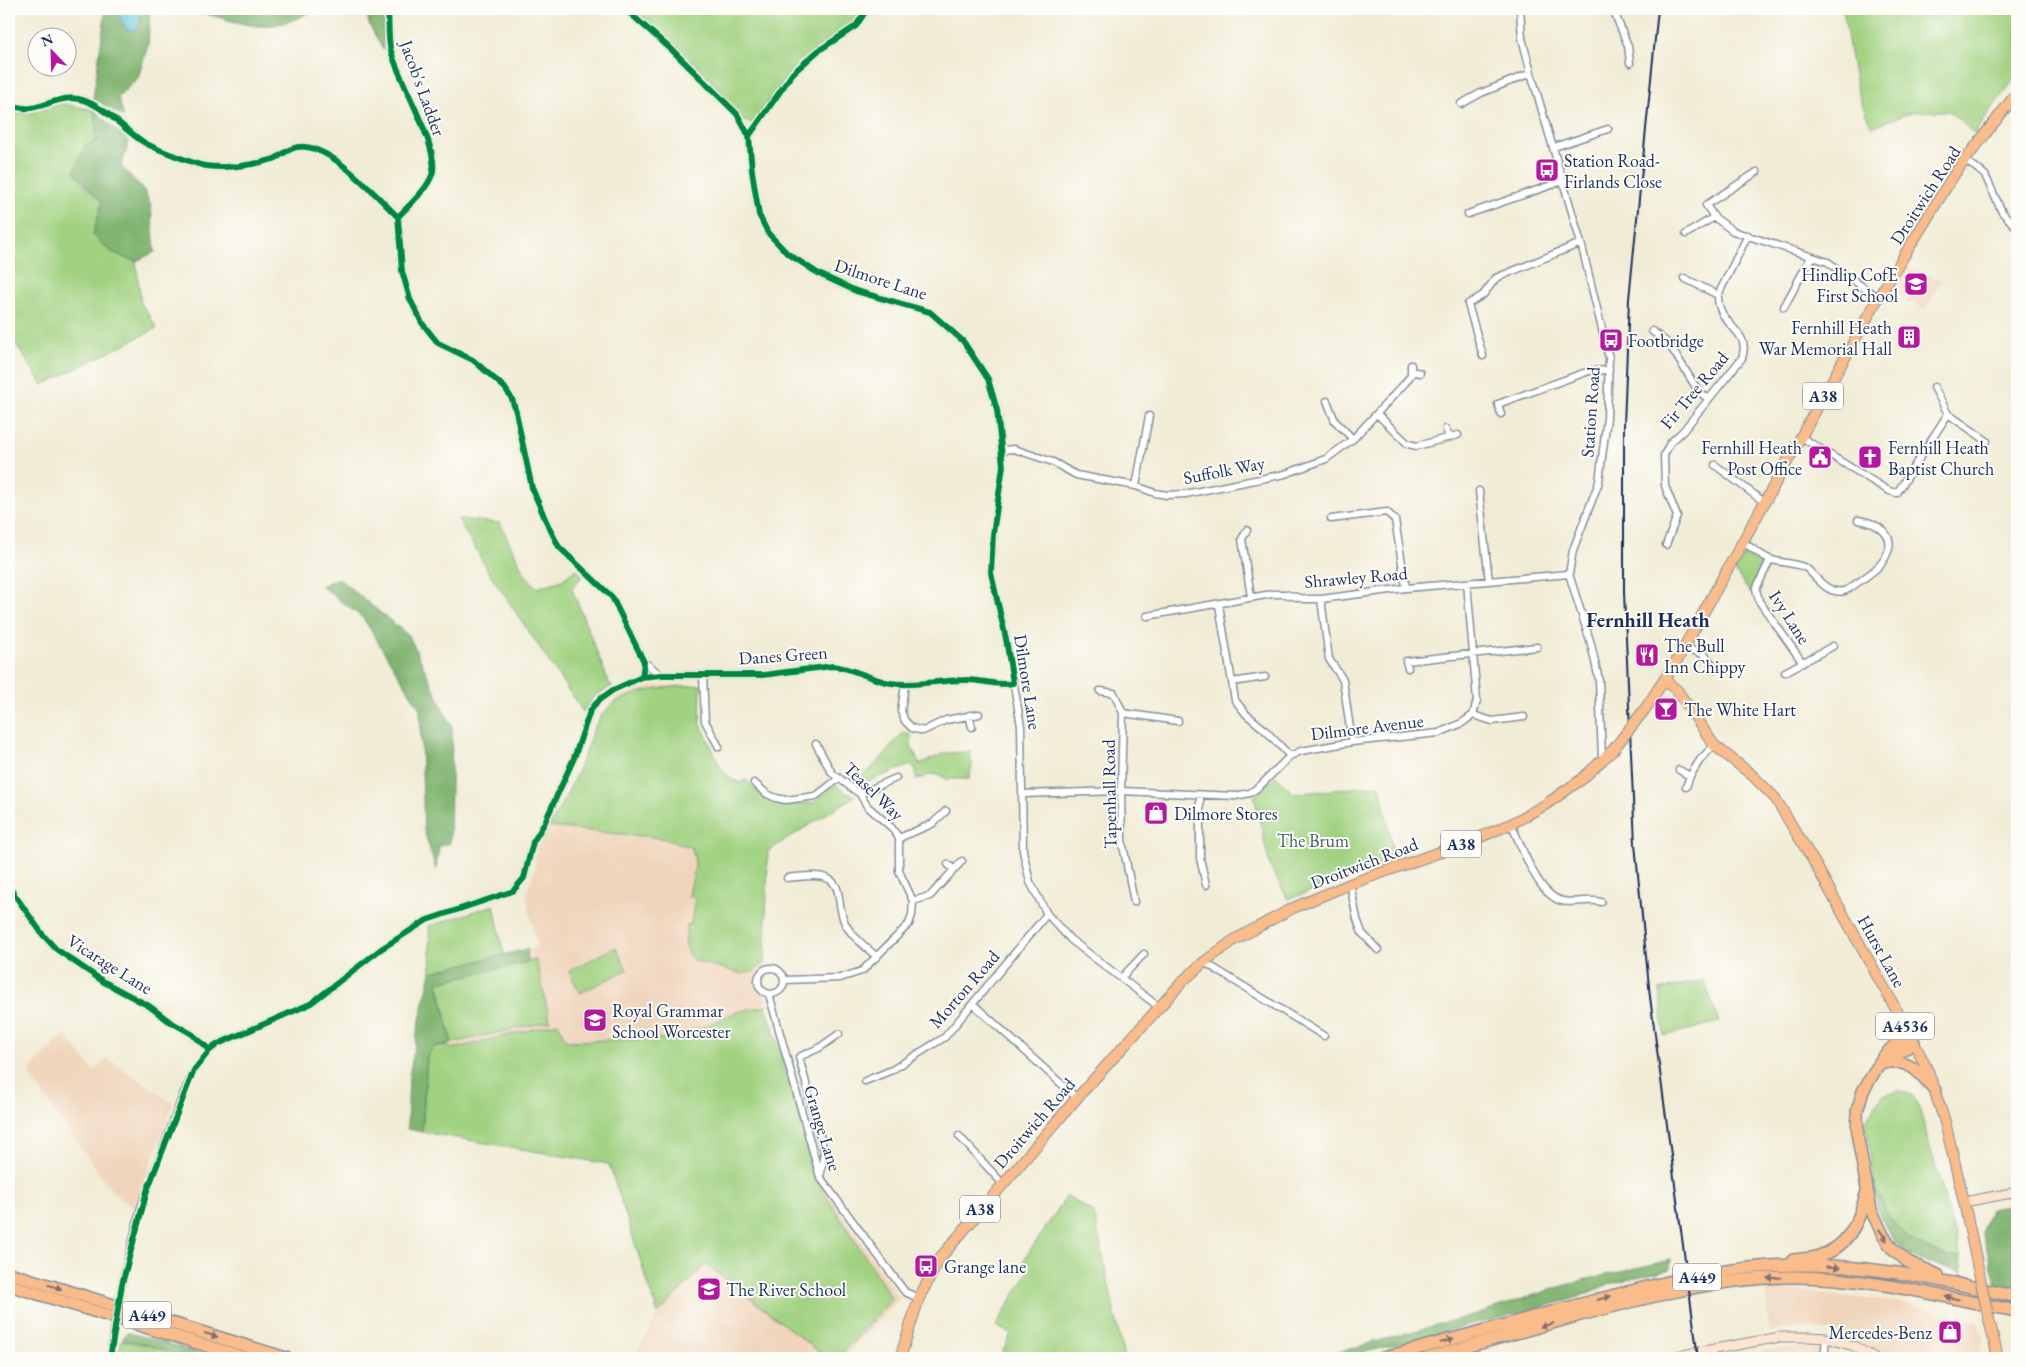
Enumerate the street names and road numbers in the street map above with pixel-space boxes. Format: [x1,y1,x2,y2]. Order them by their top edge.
street label: Jacob's Ladder [394,35,451,139]
street label: Droitwich Road [1885,141,1966,249]
street label: Dilmore Lane [832,253,930,305]
street label: Fir Tree Road [1655,346,1734,434]
street label: Station Road [1575,365,1605,458]
road number: A38 [1803,382,1843,410]
street label: Suffolk Way [1181,451,1267,489]
street label: Shrawley Road [1304,561,1409,593]
street label: Ivy Lane [1764,586,1816,648]
street label: Dilmore Lane [1009,633,1047,731]
street label: Danes Green [738,640,829,670]
street label: Dilmore Avenue [1309,709,1425,745]
street label: Tapenhall Road [1097,738,1121,849]
street label: Teasel Way [839,757,909,825]
road number: A38 [1441,831,1481,858]
street label: Droitwich Road [1307,832,1422,894]
street label: Hurst Lane [1853,911,1911,991]
street label: Vicarage Lane [63,929,157,999]
street label: Morton Road [924,945,1005,1033]
road number: A4536 [1876,1012,1934,1040]
street label: Droitwich Road [988,1072,1080,1173]
street label: Grange Lane [799,1082,847,1174]
road number: A38 [960,1196,1000,1222]
road number: A449 [1673,1264,1721,1290]
road number: A449 [123,1302,171,1328]

